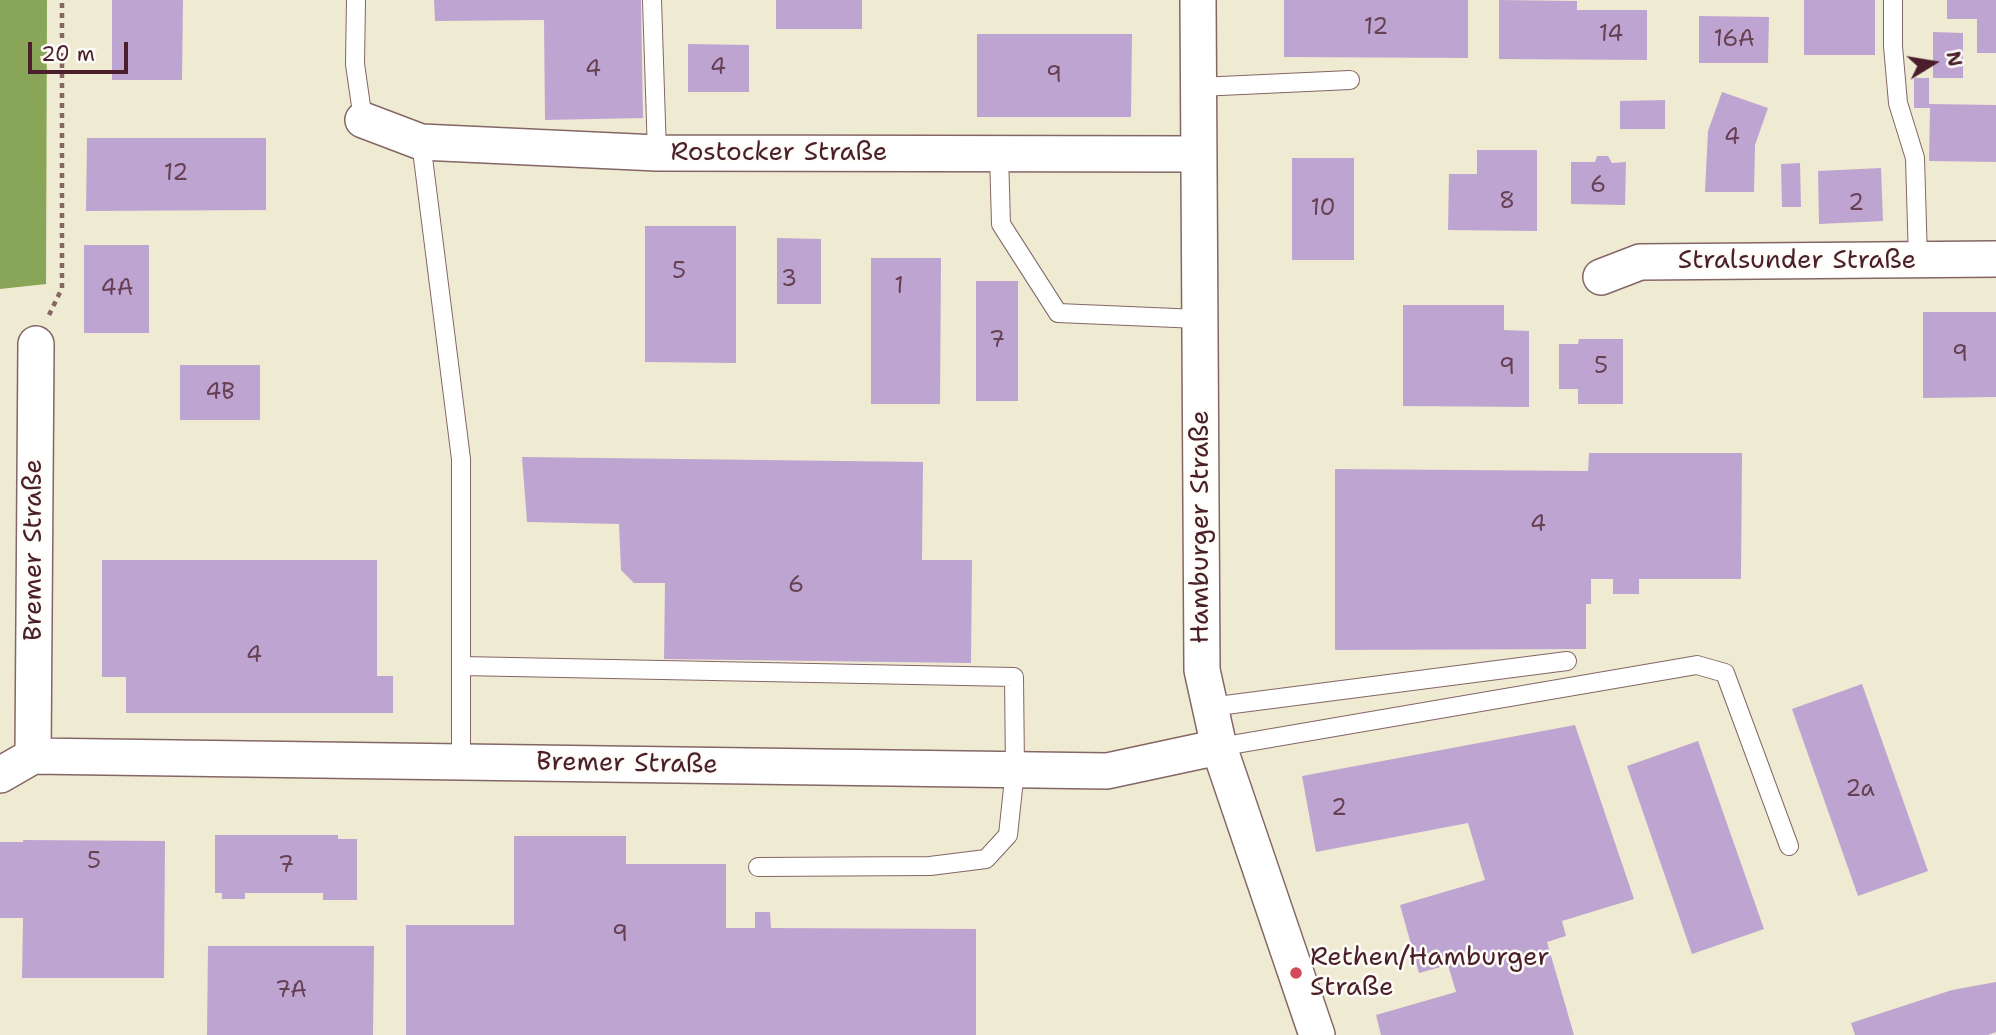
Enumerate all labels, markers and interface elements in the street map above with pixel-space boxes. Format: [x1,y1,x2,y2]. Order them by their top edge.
house number: 12 [1364,14,1388,42]
house number: 14 [1599,21,1623,49]
house number: 16A [1713,26,1755,54]
scale bar [32,28,131,72]
north arrow [1898,28,1968,98]
text: 20 m [41,40,95,68]
text: N [1940,49,1968,69]
house number: 4 [710,54,726,82]
house number: 4 [585,56,601,84]
house number: 9 [1046,62,1062,90]
house number: 4 [1724,124,1740,152]
street label: Rostocker Straße [670,137,888,169]
house number: 12 [164,160,188,188]
house number: 6 [1590,172,1606,200]
house number: 8 [1499,188,1515,216]
house number: 2 [1848,190,1864,218]
house number: 10 [1310,195,1336,223]
street label: Stralsunder Straße [1678,245,1916,277]
house number: 5 [672,258,686,286]
house number: 3 [781,266,797,294]
house number: 1 [894,273,904,301]
house number: 4A [101,275,133,303]
house number: 7 [989,327,1005,355]
house number: 9 [1952,341,1968,369]
house number: 5 [1594,353,1608,381]
house number: 9 [1499,354,1515,382]
house number: 4B [205,379,235,407]
street label: Hamburger Straße [1185,410,1217,644]
street label: Bremer Straße [18,459,50,641]
house number: 4 [1530,511,1546,539]
house number: 6 [788,572,804,600]
house number: 4 [246,642,262,670]
street label: Bremer Straße [536,747,718,781]
house number: 2a [1845,776,1875,804]
house number: 2 [1331,795,1347,823]
house number: 5 [87,848,101,876]
house number: 7 [278,852,294,880]
house number: 9 [612,921,628,949]
place label: Rethen/Hamburger Straße [1310,942,1550,1004]
marker: Rethen/Hamburger Straße [1288,965,1304,981]
house number: 7A [275,977,307,1005]

